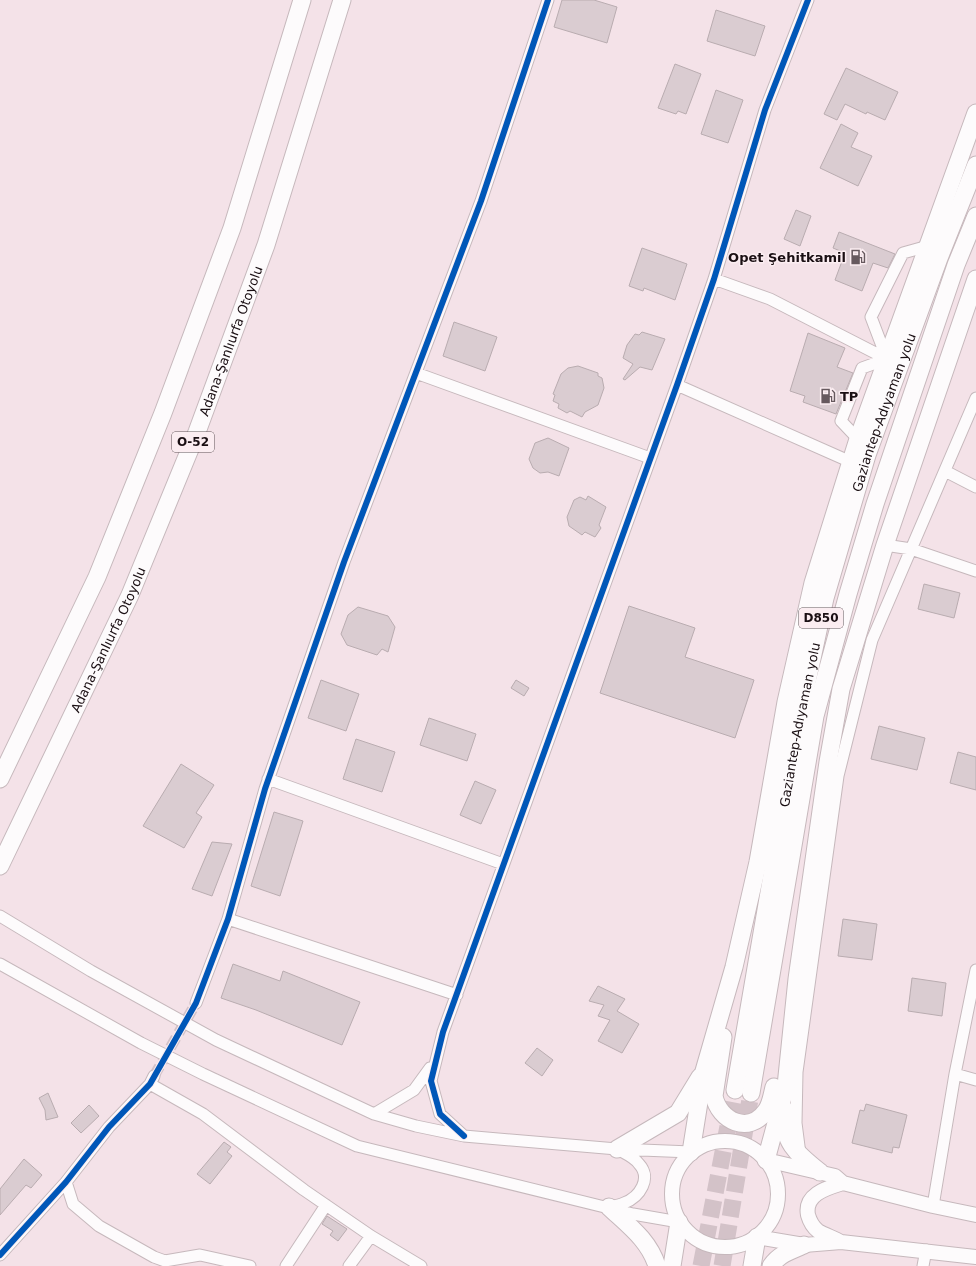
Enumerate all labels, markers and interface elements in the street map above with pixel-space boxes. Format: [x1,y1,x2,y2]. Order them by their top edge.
fuel station icon: Opet Şehitkamil [849,248,867,266]
place label: Opet Şehitkamil [728,250,846,265]
street label: Adana-Şanlıurfa Otoyolu [197,264,266,418]
street label: Gaziantep-Adıyaman yolu [850,331,919,494]
fuel station icon: TP [819,387,837,405]
place label: TP [840,389,858,404]
road number: O-52 [172,432,214,452]
street label: Adana-Şanlıurfa Otoyolu [68,565,149,715]
road number: D850 [799,608,843,628]
street label: Gaziantep-Adıyaman yolu [777,641,823,808]

